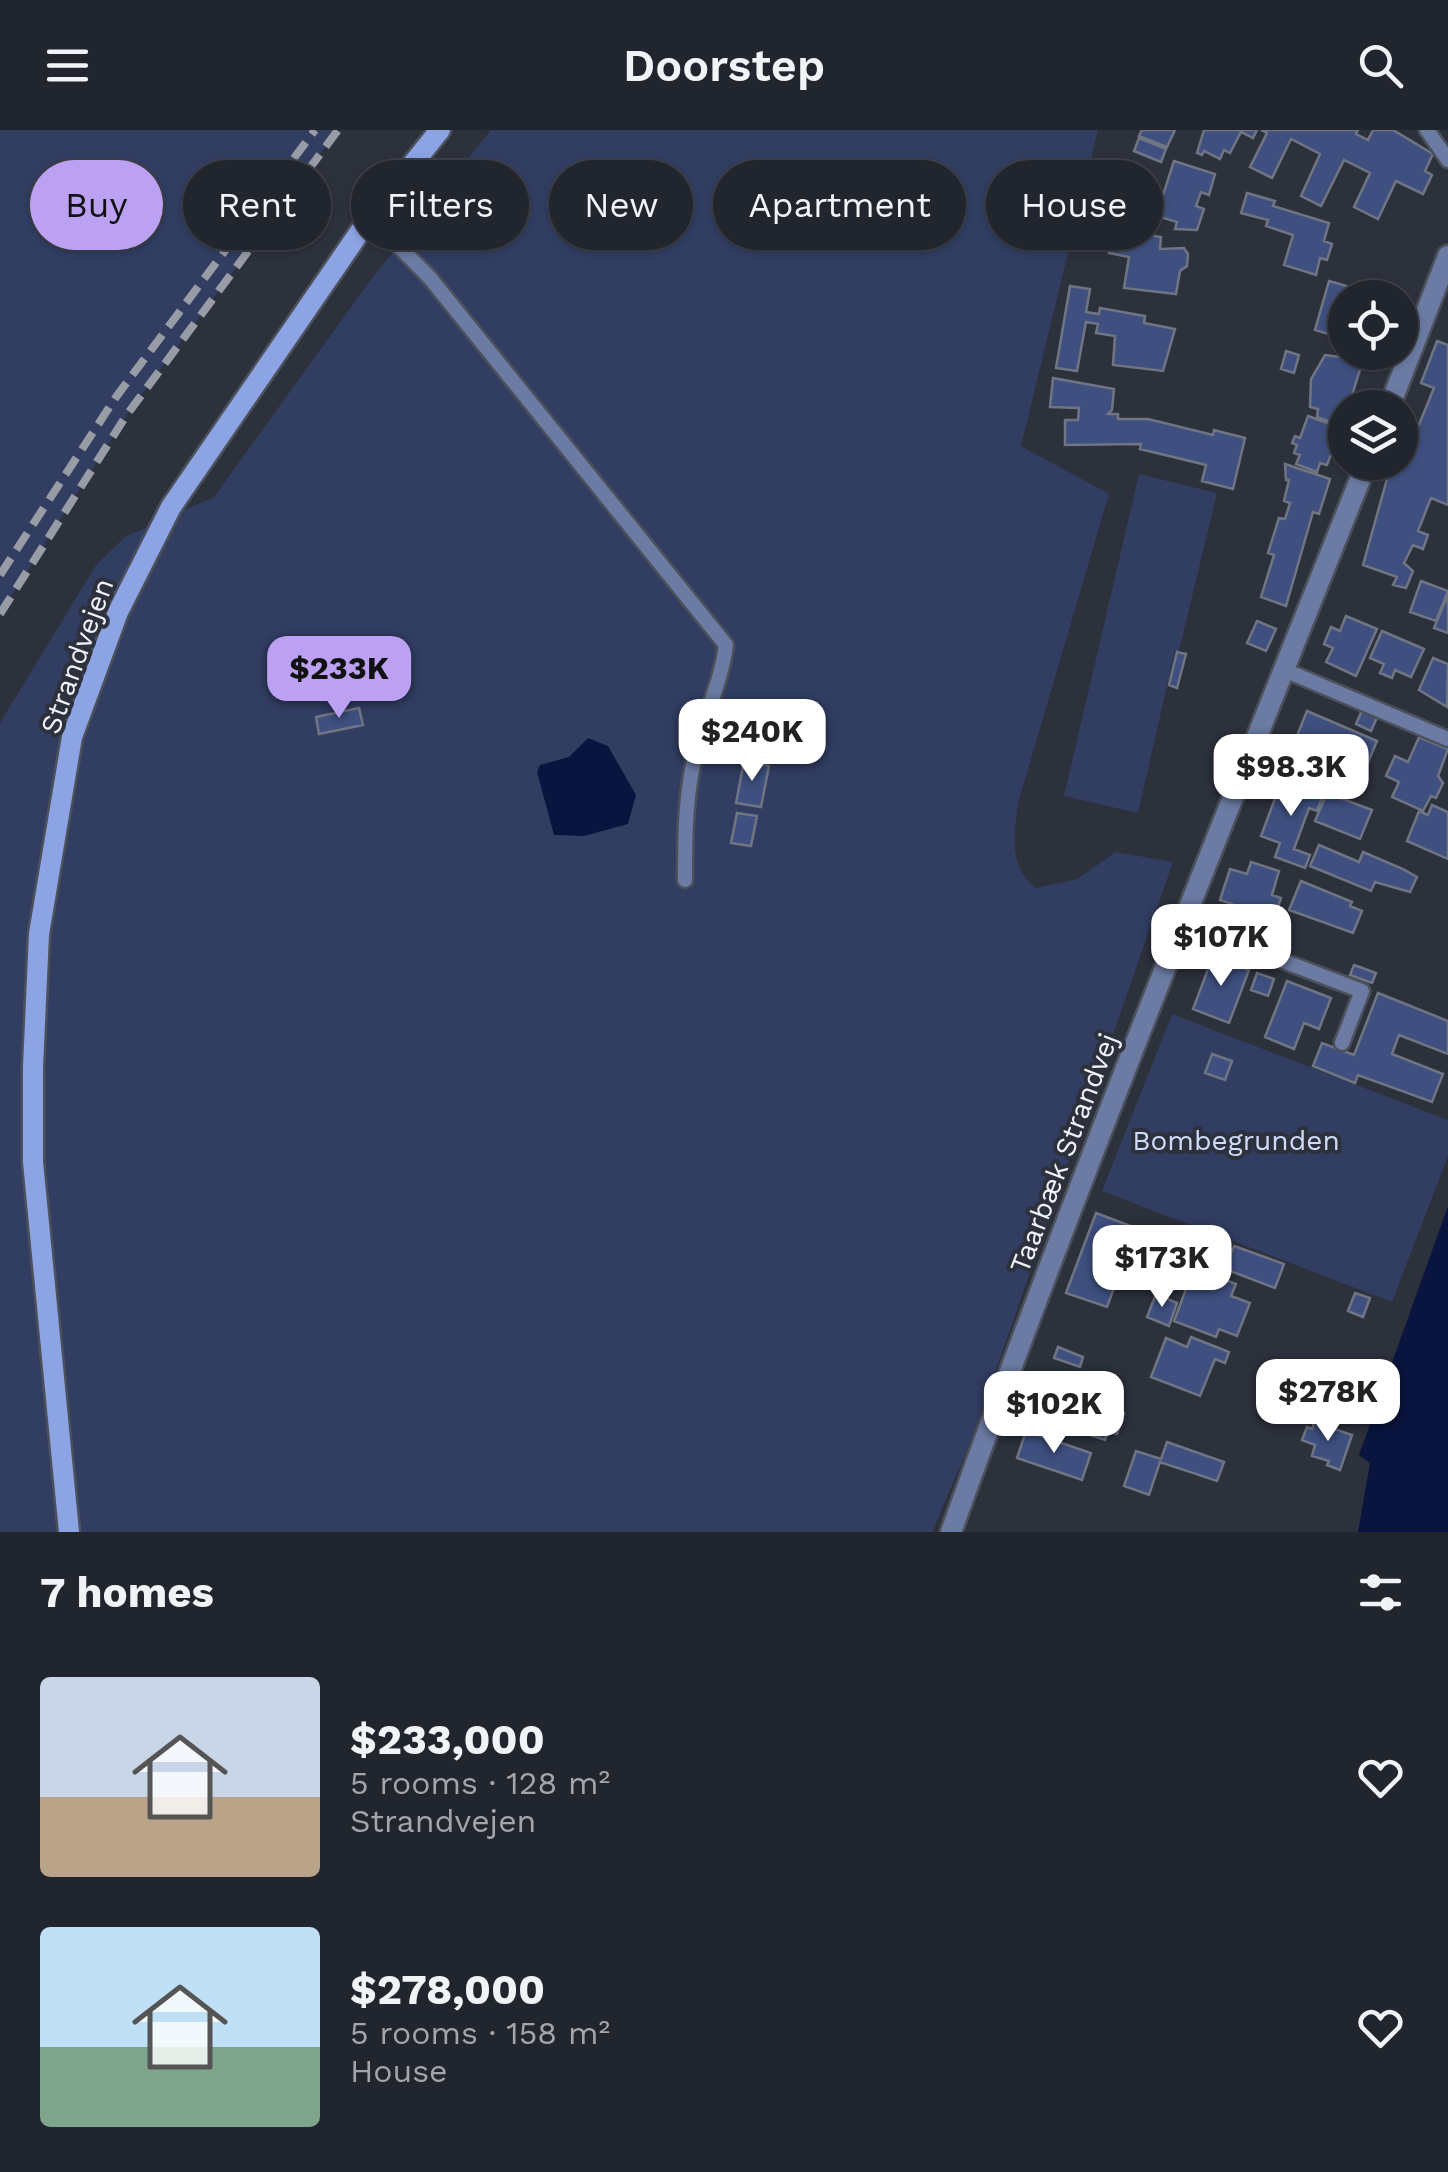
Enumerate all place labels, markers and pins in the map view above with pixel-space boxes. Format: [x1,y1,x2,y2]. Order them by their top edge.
pin: $233K [269,636,409,721]
pin: $240K [682,699,822,784]
pin: $98.3K [1210,734,1372,819]
pin: $107K [1151,904,1291,989]
pin: $173K [1092,1225,1232,1310]
pin: $278K [1258,1359,1398,1444]
pin: $102K [984,1371,1124,1456]

